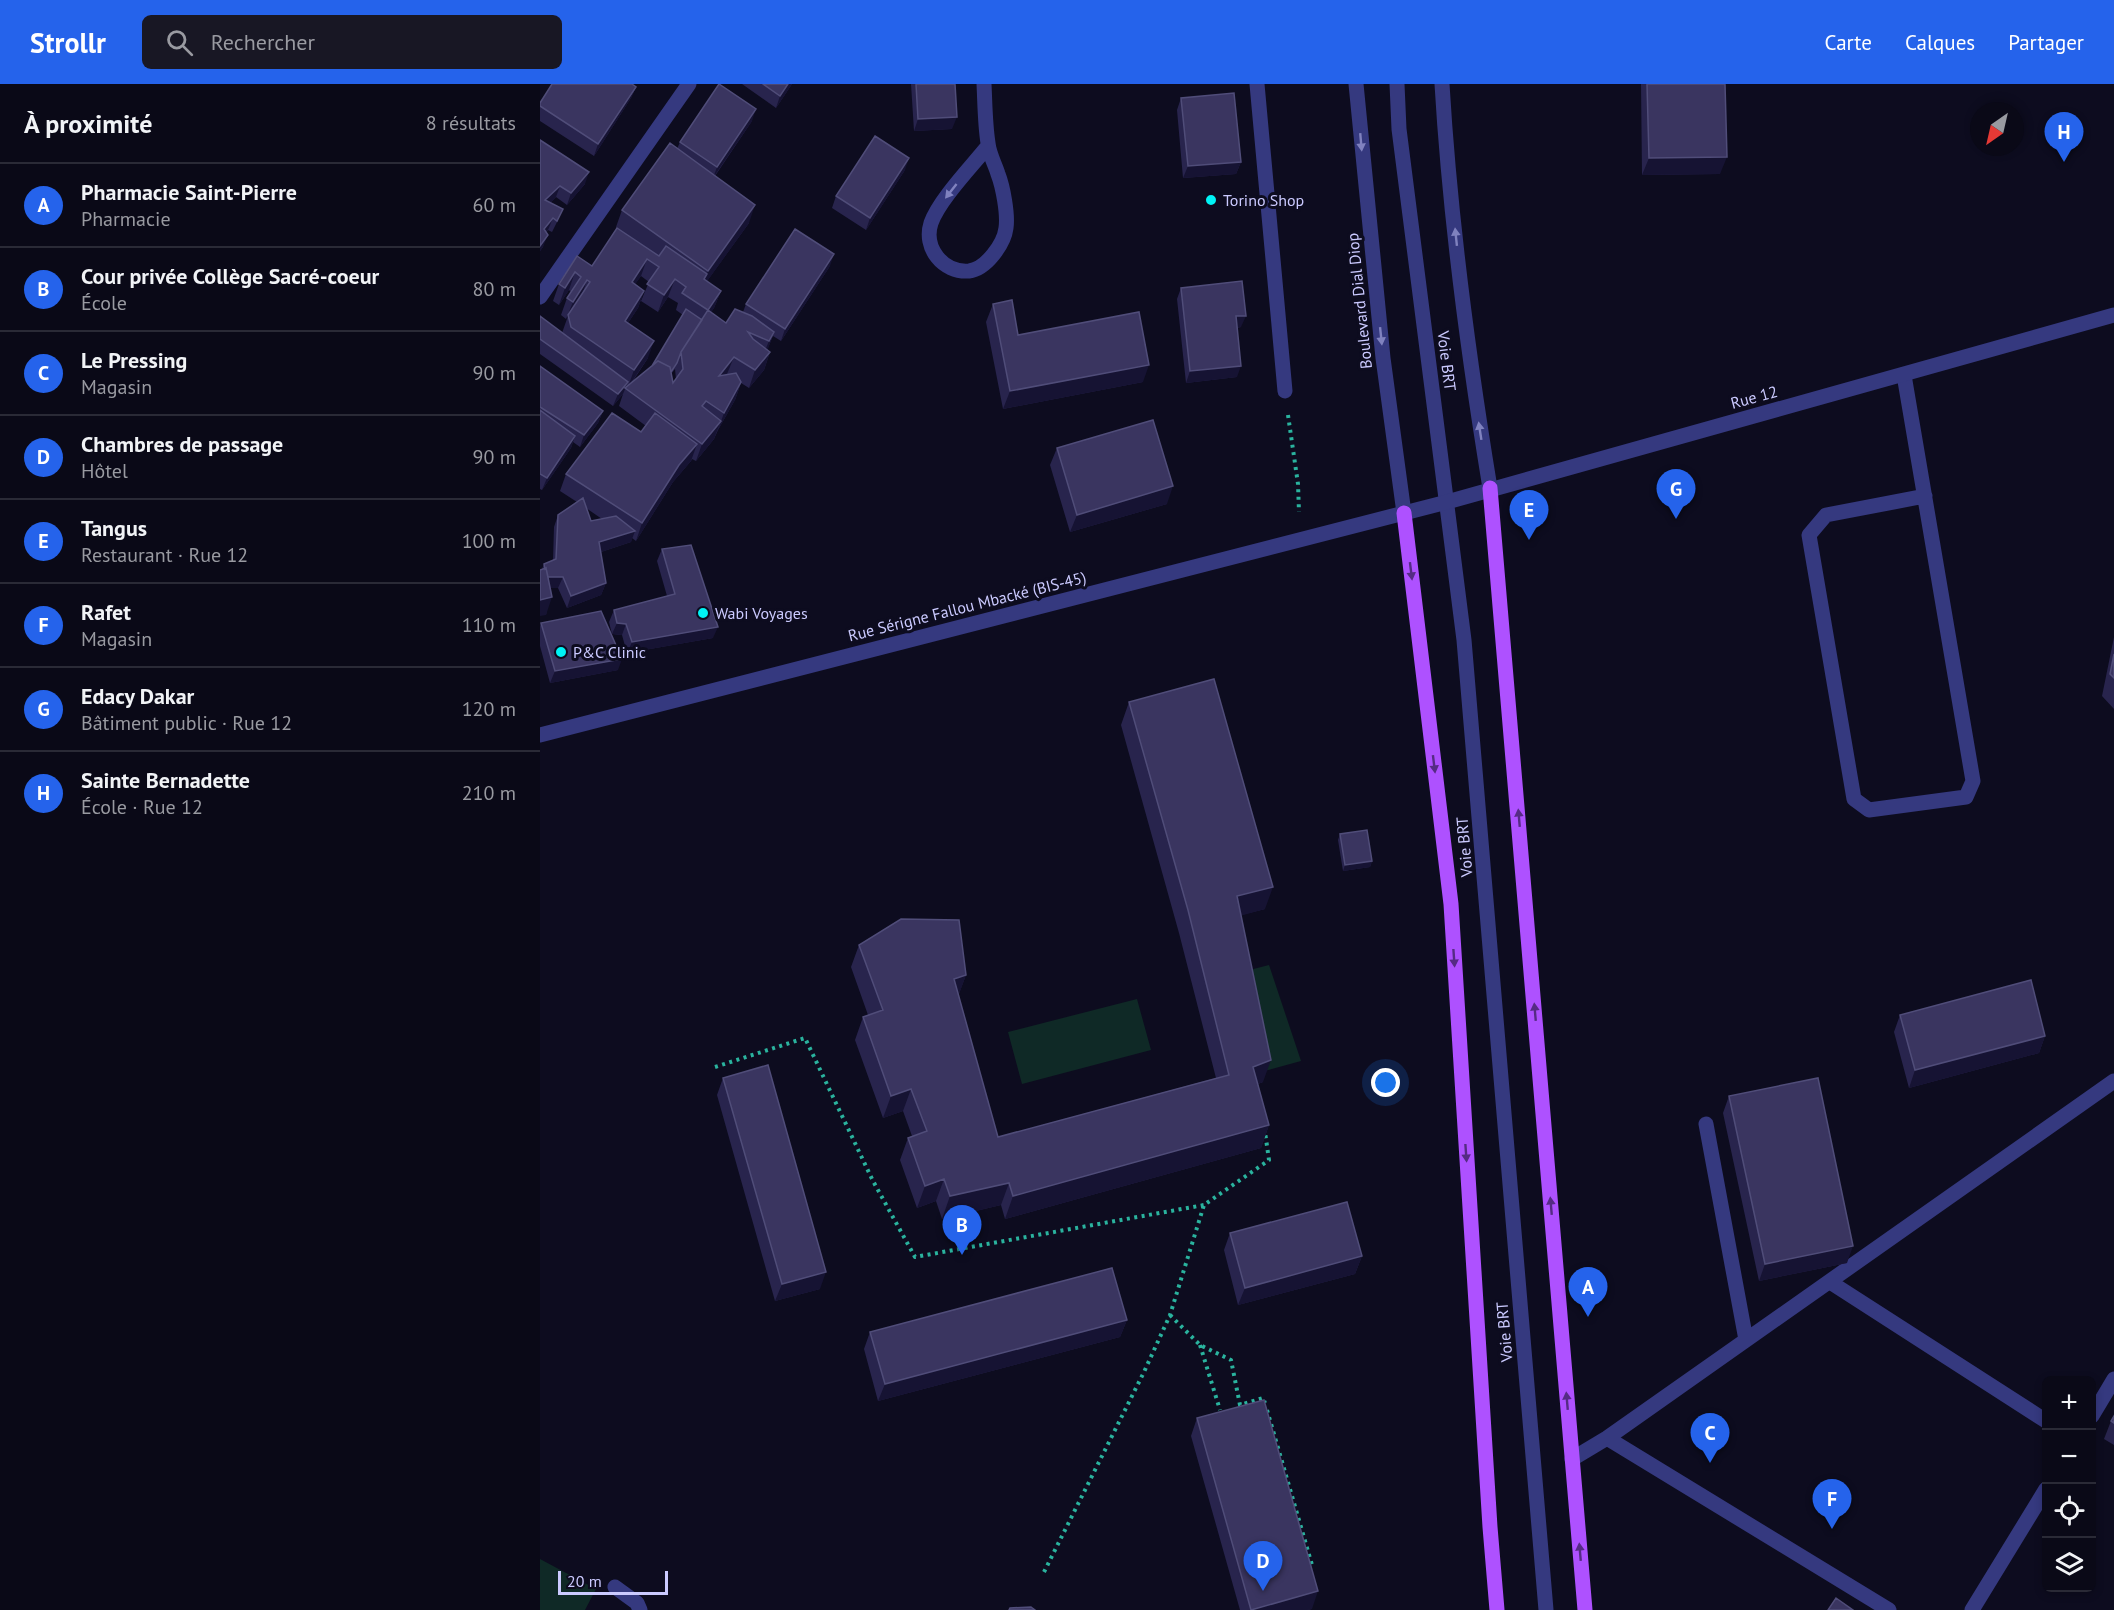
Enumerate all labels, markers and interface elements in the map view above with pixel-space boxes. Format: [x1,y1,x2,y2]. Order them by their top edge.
search box [142,15,562,69]
text: Strollr [30,24,106,61]
icon: search [163,26,196,59]
text: Rechercher [211,28,315,56]
text: Carte [1825,29,1872,56]
text: Calques [1905,29,1975,56]
text: Partager [2008,29,2084,56]
north arrow [1970,102,2024,156]
text: À proximité [24,107,152,140]
text: 8 résultats [426,110,516,136]
pin: H [2044,112,2084,162]
one-way arrow [1356,133,1366,152]
text: Pharmacie Saint-Pierre [81,178,297,206]
one-way arrow [946,184,958,199]
place label: Torino Shop [1223,190,1304,210]
text: A [37,192,50,218]
text: 60 m [473,192,516,218]
marker: Torino Shop [1204,193,1218,207]
text: Pharmacie [81,206,171,232]
one-way arrow [1451,228,1461,247]
street label: Boulevard Dial Diop [1342,232,1376,370]
text: Cour privée Collège Sacré-coeur [81,262,379,290]
text: B [38,276,49,302]
text: 80 m [473,276,516,302]
text: École [81,290,127,316]
one-way arrow [1376,327,1386,346]
street label: Voie BRT [1433,329,1461,392]
text: Le Pressing [81,346,187,374]
text: C [38,360,49,386]
text: 90 m [473,360,516,386]
text: Magasin [81,374,152,400]
street label: Rue 12 [1728,381,1780,413]
one-way arrow [1476,421,1485,440]
text: Chambres de passage [81,430,283,458]
text: D [37,444,50,470]
text: 90 m [473,444,516,470]
text: Hôtel [81,458,128,484]
pin: G [1656,470,1696,519]
pin: E [1510,490,1548,540]
text: Tangus [81,514,147,542]
text: E [38,528,49,554]
text: 100 m [462,528,516,554]
text: Restaurant · Rue 12 [81,542,248,568]
one-way arrow [1406,561,1415,580]
street label: Rue Sérigne Fallou Mbacké (BIS-45) [846,567,1088,645]
text: Rafet [81,598,131,626]
place label: Wabi Voyages [715,603,808,623]
marker: Wabi Voyages [696,606,710,620]
text: F [38,612,49,638]
text: 110 m [462,612,516,638]
text: Magasin [81,626,152,652]
place label: P&C Clinic [573,642,646,662]
marker: P&C Clinic [554,645,568,659]
text: Edacy Dakar [81,682,194,710]
text: G [37,696,50,722]
text: 120 m [462,696,516,722]
text: Bâtiment public · Rue 12 [81,710,292,736]
one-way arrow [1429,755,1439,774]
text: Sainte Bernadette [81,766,250,794]
text: H [37,780,50,806]
text: 210 m [462,780,516,806]
text: École · Rue 12 [81,794,203,820]
one-way arrow [1514,808,1523,827]
street label: Voie BRT [1451,816,1477,879]
one-way arrow [1449,949,1459,968]
one-way arrow [1530,1002,1540,1021]
your location [1371,1068,1400,1097]
one-way arrow [1462,1144,1471,1163]
one-way arrow [1546,1197,1556,1216]
pin: B [942,1206,982,1255]
pin: A [1568,1268,1608,1317]
street label: Voie BRT [1491,1301,1517,1364]
map controls [2042,1376,2096,1592]
button: + [2042,1376,2096,1430]
one-way arrow [1563,1391,1572,1410]
pin: C [1690,1414,1730,1463]
button: − [2042,1430,2096,1484]
pin: F [1812,1480,1852,1529]
button: locate [2042,1484,2096,1538]
button: layers [2042,1538,2096,1592]
pin: D [1244,1542,1282,1591]
one-way arrow [1575,1542,1585,1561]
scale bar [558,1568,668,1596]
text: 20 m [567,1571,602,1591]

